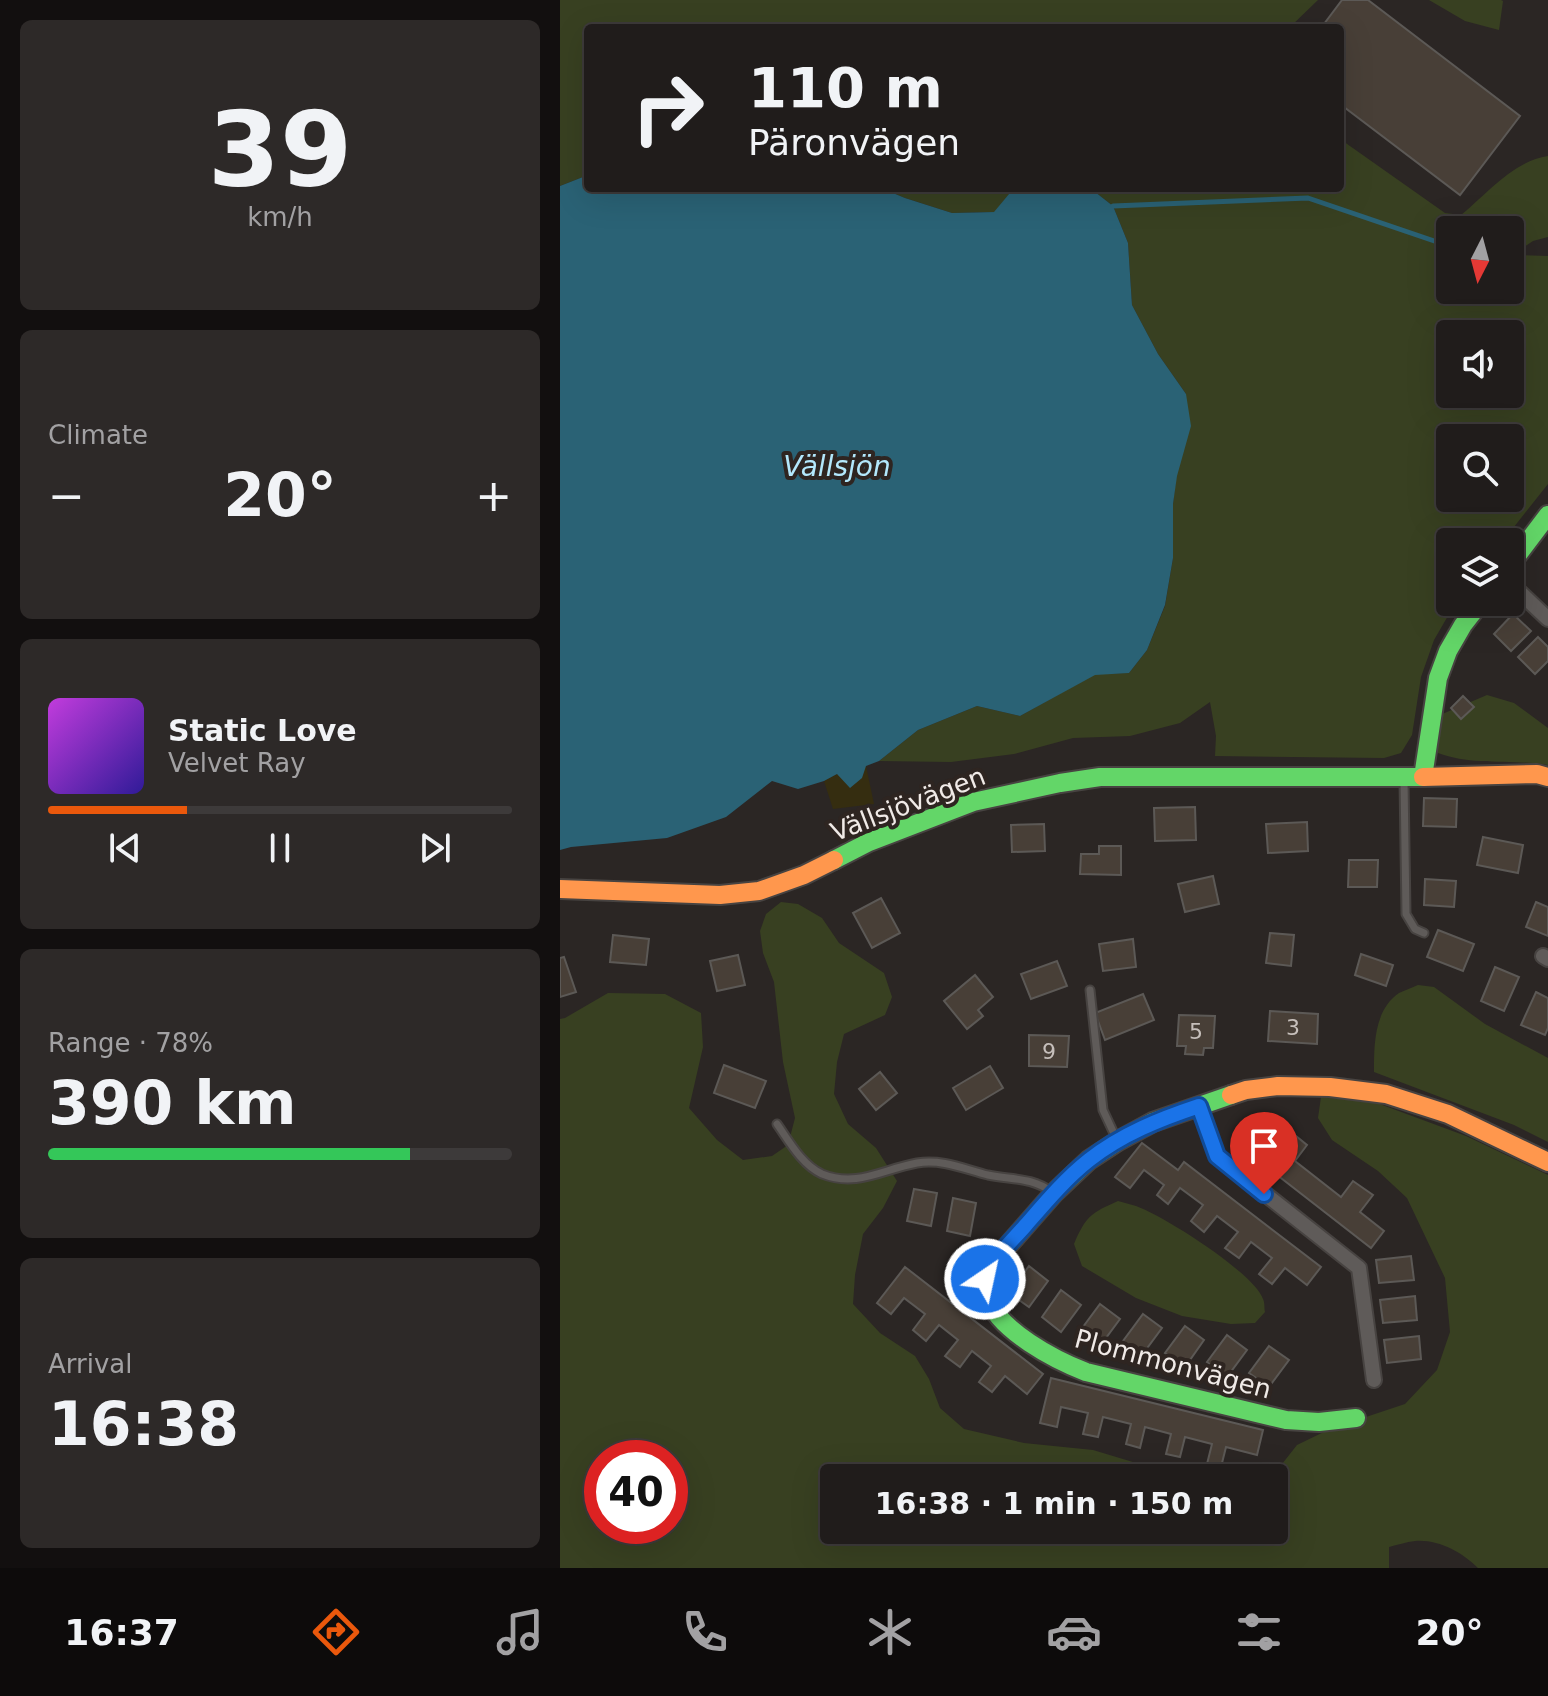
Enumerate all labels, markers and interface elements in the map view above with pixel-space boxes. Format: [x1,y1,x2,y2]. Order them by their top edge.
text: 110 m [748,55,943,120]
icon: right [616,56,720,160]
text: 39 [208,89,352,211]
text: Päronvägen [748,122,960,163]
text: km/h [247,202,313,232]
north arrow [1436,216,1524,304]
map controls [1436,216,1524,616]
button: sound [1436,320,1524,408]
text: Climate [48,420,148,450]
button: search [1436,424,1524,512]
water label: Vällsjön [783,450,891,483]
text: 20° [223,460,337,530]
text: − [48,470,85,521]
text: + [475,470,512,521]
button: layers [1436,528,1524,616]
text: Static Love [168,713,357,748]
text: Velvet Ray [168,748,306,778]
street label: Vällsjövägen [826,761,990,847]
icon: previous [103,826,147,870]
icon: pause [258,826,302,870]
icon: next [413,826,457,870]
house number: 3 [1286,1015,1300,1040]
house number: 5 [1189,1019,1203,1044]
text: Range · 78% [48,1028,213,1058]
house number: 9 [1042,1039,1056,1064]
text: 390 km [48,1068,297,1138]
pin [1230,1112,1298,1194]
icon: arrive [1242,1124,1286,1168]
position arrow [943,1237,1027,1321]
street label: Plommonvägen [1071,1323,1275,1405]
text: Arrival [48,1349,132,1379]
text: 16:38 [48,1389,239,1459]
speed limit sign: 40 [584,1440,688,1544]
text: 16:38 · 1 min · 150 m [875,1486,1233,1521]
icon: directions [308,1604,364,1660]
icon: music [492,1604,548,1660]
icon: phone [677,1604,733,1660]
icon: climate [862,1604,918,1660]
icon: car [1046,1604,1102,1660]
icon: filters [1231,1604,1287,1660]
text: 16:37 [64,1612,179,1653]
text: 20° [1416,1612,1484,1653]

